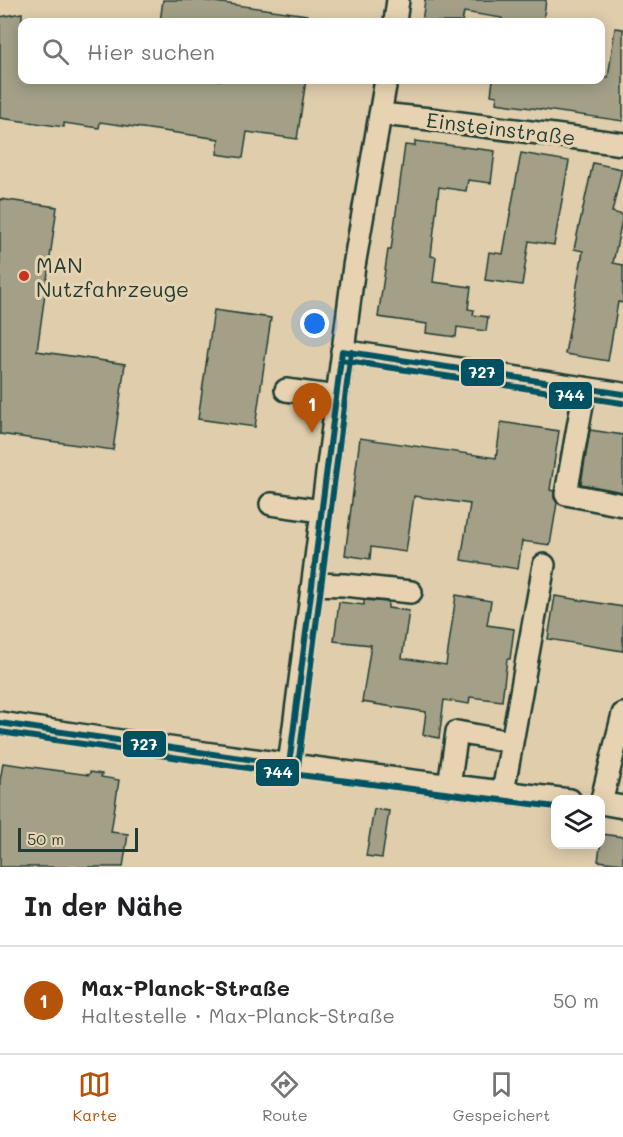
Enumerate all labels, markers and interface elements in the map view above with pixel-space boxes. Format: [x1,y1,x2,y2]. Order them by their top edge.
search box [18,18,605,84]
icon: search [39,35,72,68]
text: Hier suchen [87,37,215,66]
street label: Einsteinstraße [425,105,577,151]
place label: MAN Nutzfahrzeuge [36,251,189,302]
marker: MAN Nutzfahrzeuge [17,269,31,283]
your location [300,309,329,338]
line badge: 727 [460,358,505,387]
text: 727 [469,361,495,382]
line badge: 744 [548,381,593,410]
pin: 1 [292,384,332,433]
text: 744 [555,384,585,405]
line badge: 727 [122,730,167,758]
text: 727 [131,733,157,754]
line badge: 744 [255,758,300,787]
text: 744 [263,761,293,782]
map controls [551,795,605,849]
button: layers [551,795,605,849]
scale bar [18,825,138,852]
text: 50 m [27,828,64,849]
text: In der Nähe [24,889,183,923]
text: Max-Planck-Straße [81,973,290,1002]
text: 1 [39,987,48,1013]
text: 50 m [553,987,599,1013]
text: Haltestelle · Max-Planck-Straße [81,1002,395,1028]
tab: Karte [73,1068,117,1125]
tab: Route [262,1068,308,1125]
tab: Gespeichert [453,1068,550,1125]

